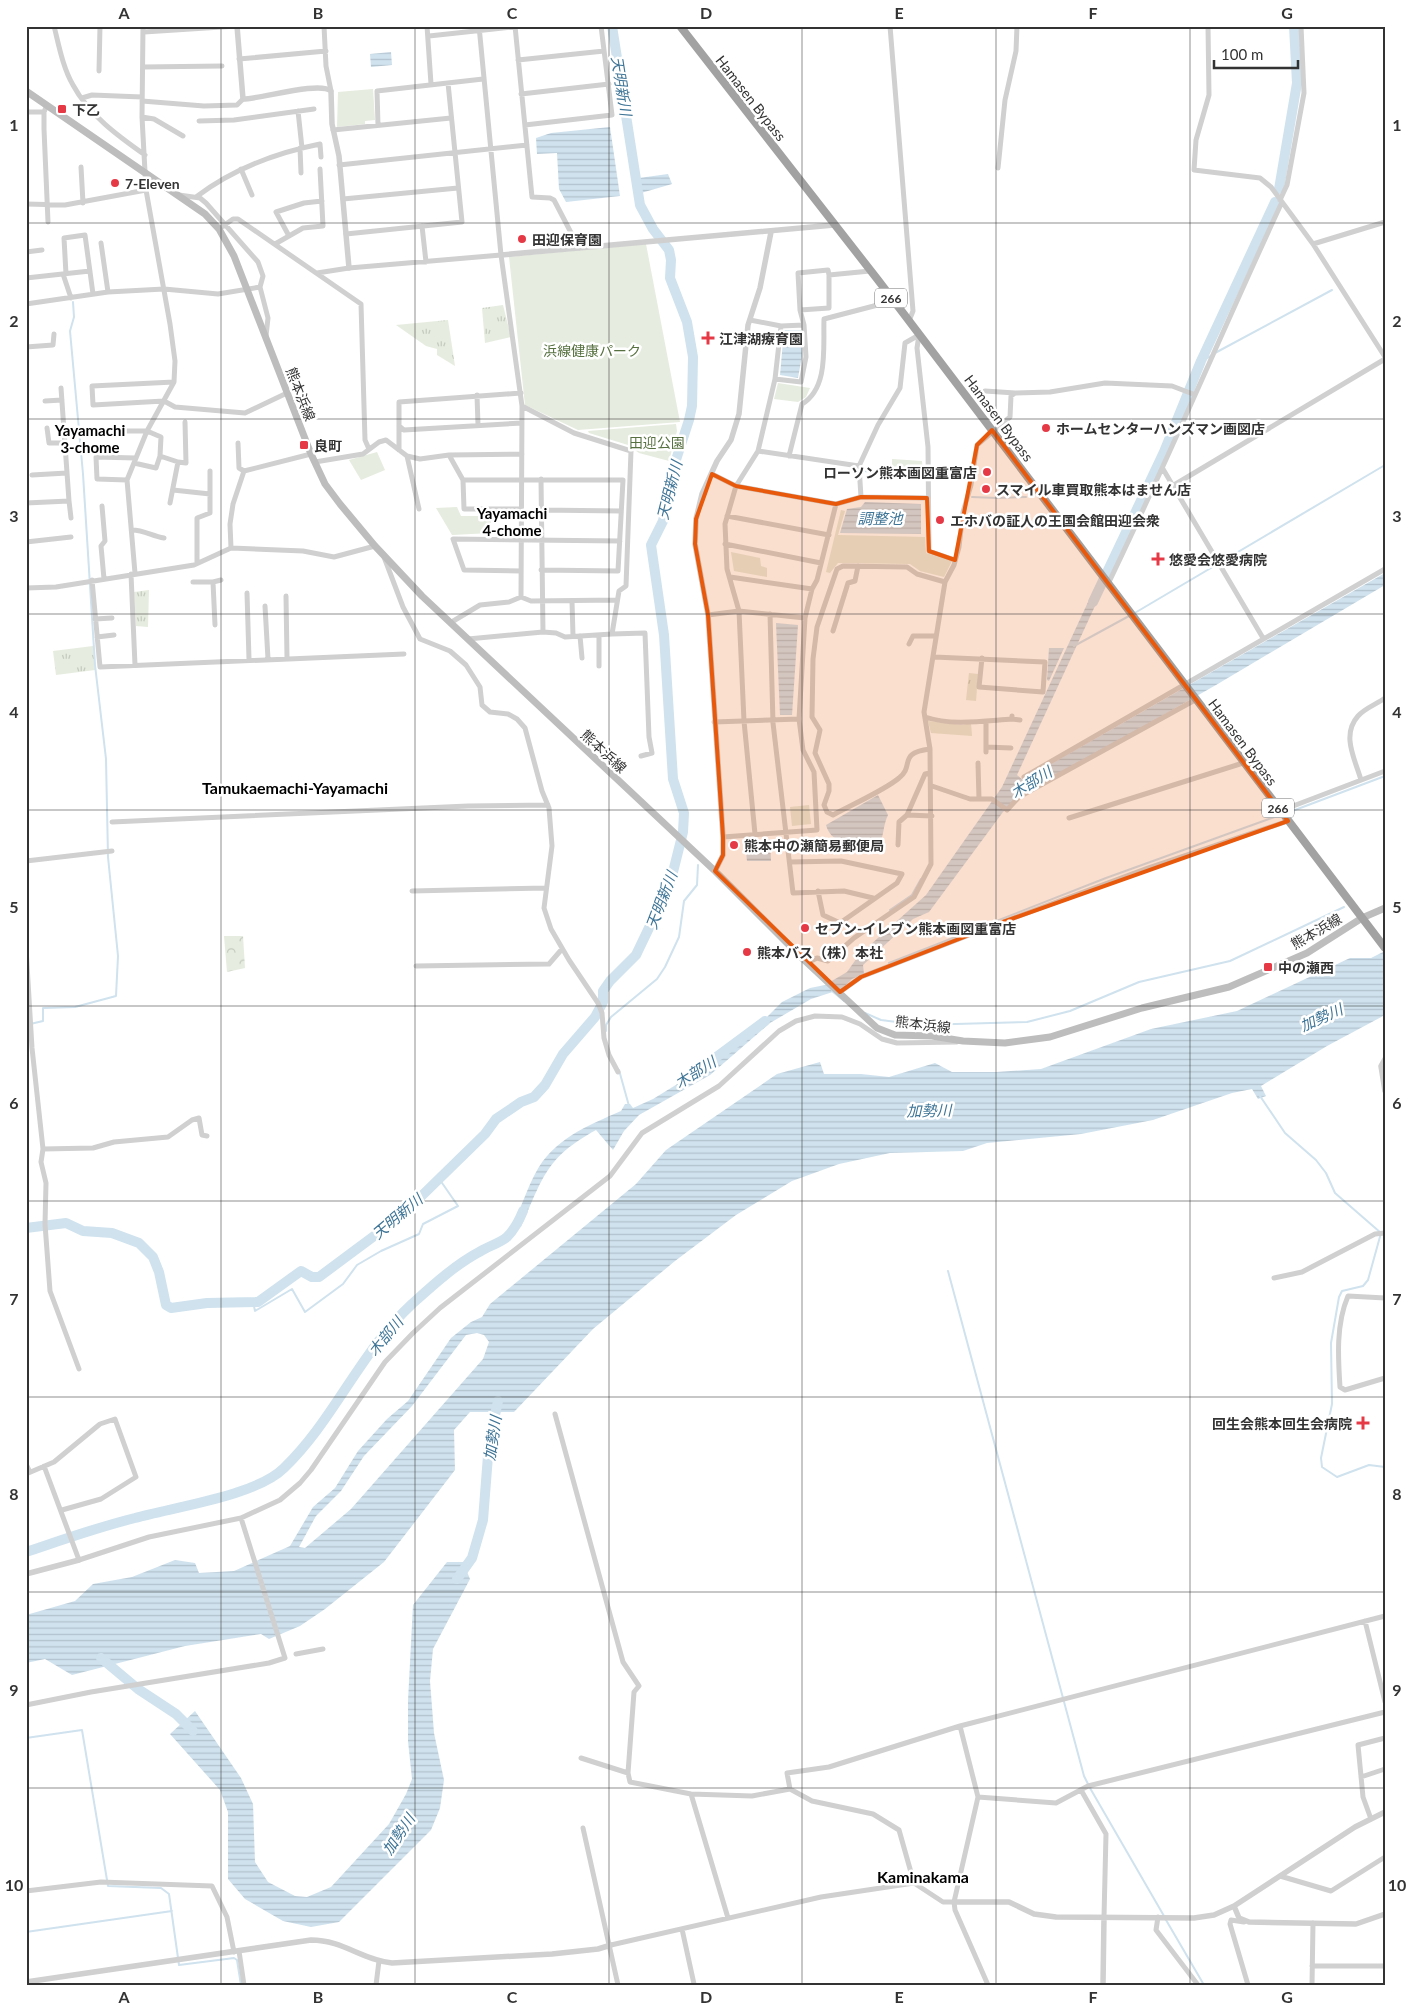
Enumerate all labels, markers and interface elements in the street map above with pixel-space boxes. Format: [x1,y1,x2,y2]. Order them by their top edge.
text: A [117,3,130,22]
text: B [313,3,323,22]
text: C [507,3,518,22]
text: D [700,3,712,22]
text: E [894,3,904,22]
text: F [1088,3,1098,22]
text: G [1281,3,1293,22]
scale bar [1214,38,1297,70]
text: 100 m [1221,45,1263,63]
street label: Hamasen Bypass [712,52,790,144]
water label: 天明新川 [608,55,636,119]
place label: 下乙 [72,101,100,118]
marker: 下乙 [56,103,68,115]
text: 1 [9,115,19,134]
text: 1 [1392,115,1402,134]
place label: 7-Eleven [125,175,180,192]
marker: 7-Eleven [109,177,121,189]
place label: 田迎保育園 [532,231,602,248]
marker: 田迎保育園 [516,233,528,245]
road number: 266 [875,288,907,308]
text: 2 [9,311,19,330]
text: 2 [1392,311,1402,330]
place label: 江津湖療育園 [719,330,803,347]
marker: 江津湖療育園 [701,331,715,345]
park label: 浜線健康パーク [543,342,641,359]
street label: 熊本浜線 [283,365,319,423]
street label: Hamasen Bypass [961,371,1037,465]
place label: ホームセンターハンズマン画図店 [1056,420,1265,437]
district label: Yayamachi 3-chome [54,421,125,456]
marker: ホームセンターハンズマン画図店 [1040,422,1052,434]
park label: 田迎公園 [629,434,685,451]
place label: 良町 [314,437,342,454]
marker: 良町 [298,439,310,451]
water label: 天明新川 [653,457,685,521]
place label: ローソン熊本画図重富店 [823,464,977,481]
marker: ローソン熊本画図重富店 [981,466,993,478]
place label: スマイル車買取熊本はません店 [996,481,1191,498]
marker: スマイル車買取熊本はません店 [980,483,992,495]
district label: Yayamachi 4-chome [476,504,547,539]
text: 3 [9,506,19,525]
text: 3 [1392,506,1402,525]
water label: 調整池 [857,509,904,527]
place label: エホバの証人の王国会館田迎会衆 [950,512,1160,529]
marker: エホバの証人の王国会館田迎会衆 [934,514,946,526]
place label: 悠愛会悠愛病院 [1169,551,1267,568]
marker: 悠愛会悠愛病院 [1151,552,1165,566]
street label: Hamasen Bypass [1205,695,1281,789]
text: 4 [9,702,19,721]
text: 4 [1392,702,1402,721]
street label: 熊本浜線 [578,726,630,776]
water label: 木部川 [1007,761,1057,802]
district label: Tamukaemachi-Yayamachi [202,778,388,797]
road number: 266 [1262,798,1294,818]
place label: 熊本中の瀬簡易郵便局 [744,837,884,854]
marker: 熊本中の瀬簡易郵便局 [728,839,740,851]
water label: 天明新川 [642,867,681,931]
text: 5 [9,897,19,916]
text: 5 [1392,897,1402,916]
street label: 熊本浜線 [1288,910,1344,952]
place label: セブン-イレブン熊本画図重富店 [815,920,1016,937]
marker: セブン-イレブン熊本画図重富店 [799,922,811,934]
place label: 熊本バス（株）本社 [757,944,883,961]
marker: 熊本バス（株）本社 [741,946,753,958]
place label: 中の瀬西 [1278,959,1334,976]
marker: 中の瀬西 [1262,961,1274,973]
water label: 加勢川 [1297,999,1347,1034]
street label: 熊本浜線 [894,1012,952,1036]
water label: 木部川 [671,1051,721,1092]
text: 6 [9,1093,19,1112]
text: 6 [1392,1093,1402,1112]
water label: 加勢川 [906,1101,954,1119]
water label: 天明新川 [368,1189,427,1242]
text: 7 [9,1289,19,1308]
text: 7 [1392,1289,1402,1308]
water label: 木部川 [364,1311,407,1359]
water label: 加勢川 [480,1412,505,1462]
place label: 回生会熊本回生会病院 [1212,1415,1352,1432]
marker: 回生会熊本回生会病院 [1356,1416,1370,1430]
text: 8 [9,1484,19,1503]
text: 8 [1392,1484,1402,1503]
text: 9 [9,1680,19,1699]
text: 9 [1392,1680,1402,1699]
water label: 加勢川 [378,1809,419,1858]
district label: Kaminakama [877,1867,969,1886]
text: 10 [5,1875,23,1894]
text: 10 [1388,1875,1406,1894]
text: A [117,1987,130,2006]
text: B [313,1987,323,2006]
text: C [507,1987,518,2006]
text: D [700,1987,712,2006]
text: E [894,1987,904,2006]
text: F [1088,1987,1098,2006]
text: G [1281,1987,1293,2006]

